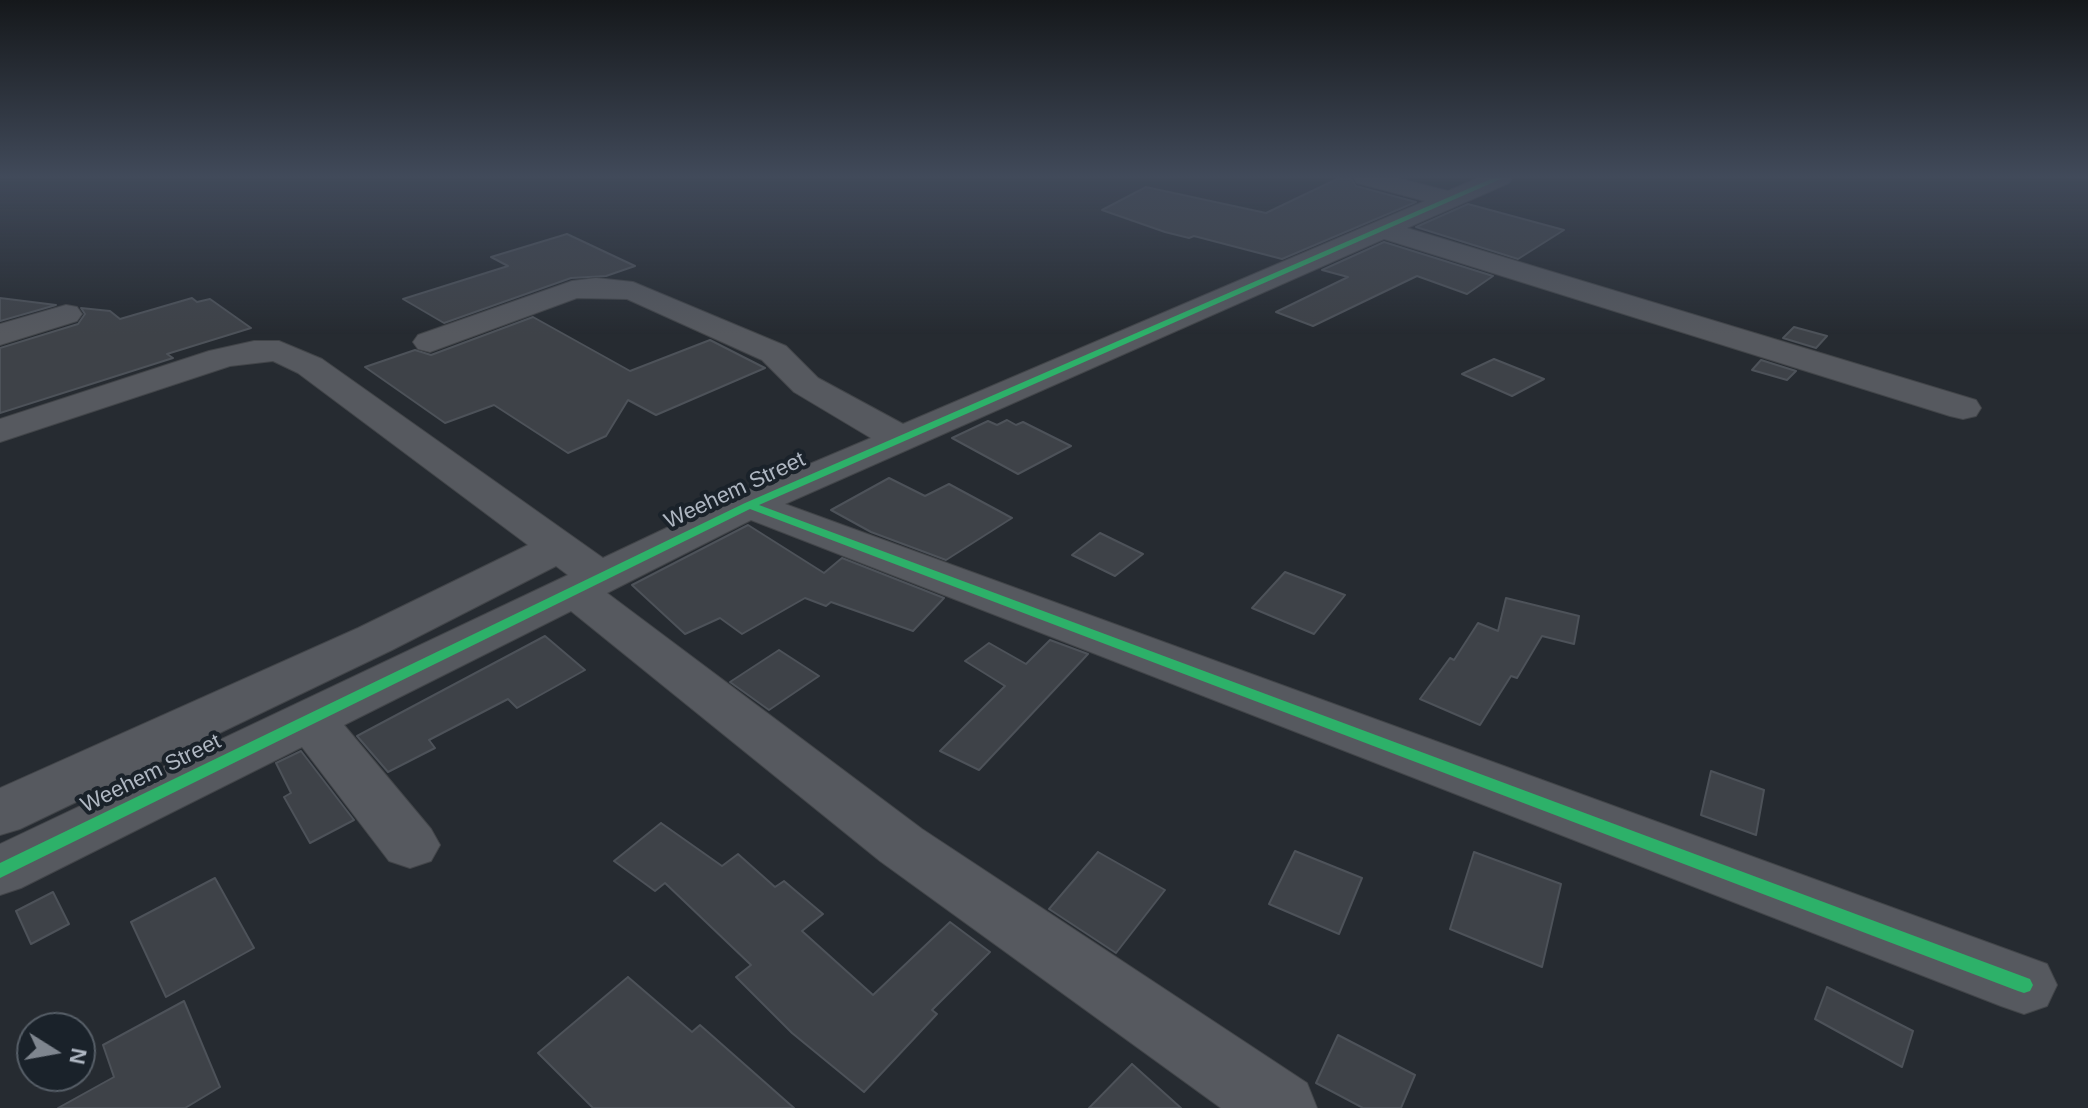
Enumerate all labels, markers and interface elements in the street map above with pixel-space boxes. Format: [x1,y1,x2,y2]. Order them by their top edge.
street label: Weehem Street [660,447,810,535]
street label: Weehem Street [77,729,225,819]
north arrow [16,1012,96,1092]
text: N [64,1046,92,1066]

